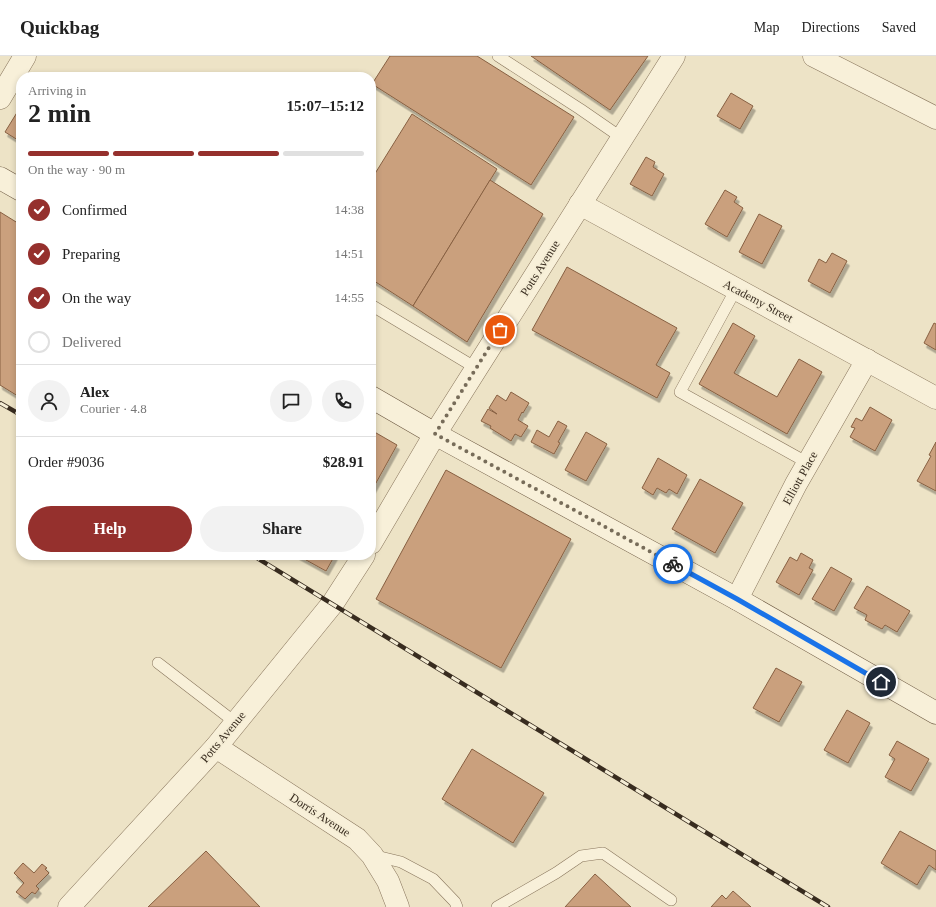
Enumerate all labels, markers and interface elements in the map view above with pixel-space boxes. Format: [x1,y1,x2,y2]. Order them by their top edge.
text: Quickbag [20,17,99,38]
text: Map [754,20,779,35]
text: Directions [801,20,860,35]
text: Saved [882,20,916,35]
text: Arriving in [28,83,86,98]
text: 15:07–15:12 [287,98,364,114]
text: 2 min [28,99,91,128]
text: On the way · 90 m [28,162,125,177]
icon: check [28,199,50,221]
text: Confirmed [62,202,127,218]
text: 14:38 [334,202,364,217]
street label: Potts Avenue [517,238,563,298]
icon: check [28,243,50,265]
text: Preparing [62,246,120,262]
text: 14:51 [334,246,364,261]
street label: Academy Street [721,277,796,326]
icon: check [28,287,50,309]
text: On the way [62,290,131,306]
text: 14:55 [334,290,364,305]
pin [483,313,517,347]
icon: bag [489,319,511,341]
text: Delivered [62,334,121,350]
button: person [28,380,70,422]
button: chat [270,380,312,422]
button: phone [322,380,364,422]
text: Alex [80,384,109,400]
text: Courier · 4.8 [80,401,147,416]
street label: Elliott Place [780,449,820,507]
text: Order #9036 [28,454,104,470]
text: $28.91 [323,454,364,470]
button: Help [28,506,192,552]
button: Share [200,506,364,552]
courier [653,544,693,584]
icon: bike [662,553,684,575]
pin [864,665,898,699]
icon: home [870,671,892,693]
street label: Potts Avenue [197,708,249,766]
street label: Dorris Avenue [287,790,353,840]

